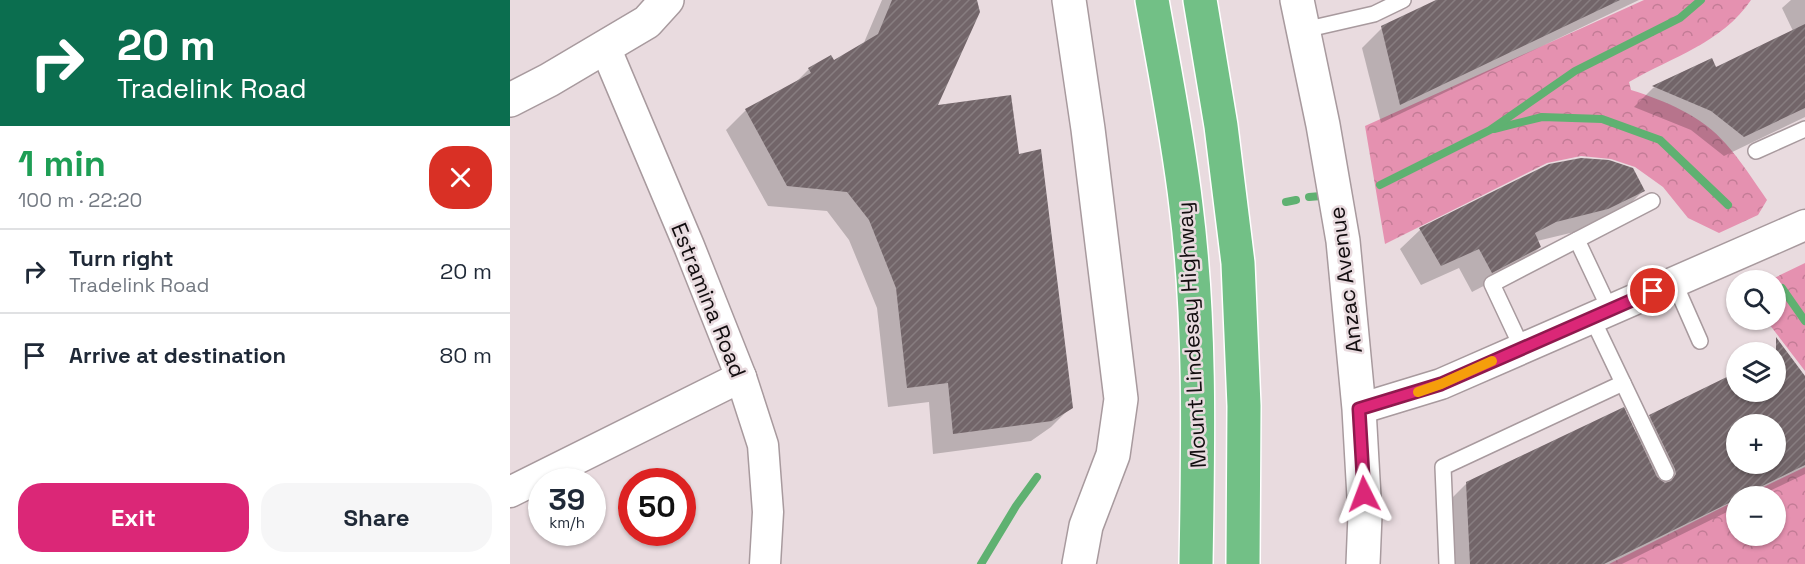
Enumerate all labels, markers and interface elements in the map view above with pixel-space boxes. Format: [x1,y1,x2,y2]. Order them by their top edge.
text: 20 m [117,19,216,72]
icon: right [18,24,96,102]
text: Tradelink Road [117,71,307,106]
text: 1 min [18,141,106,187]
button: close [429,146,492,209]
text: 100 m · 22:20 [18,187,142,213]
street label: Mount Lindesay Highway [1170,201,1212,469]
street label: Anzac Avenue [1322,205,1368,355]
street label: Estramina Road [665,218,753,382]
text: Turn right [69,244,174,272]
icon: right [18,255,51,288]
text: 20 m [440,257,492,285]
pin [1627,265,1678,316]
map controls [1726,270,1786,546]
button: search [1726,270,1786,330]
text: Tradelink Road [69,272,209,298]
icon: arrive [1636,274,1669,307]
icon: arrive [18,339,51,372]
text: Arrive at destination [69,341,286,369]
text: 80 m [440,341,492,369]
button: layers [1726,342,1786,402]
button: + [1726,414,1786,474]
position arrow [1332,462,1396,526]
speed limit sign: 50 [618,468,696,546]
text: 39 [549,480,585,519]
button: Exit [18,483,249,552]
button: Share [261,483,492,552]
button: − [1726,486,1786,546]
text: km/h [549,513,585,532]

